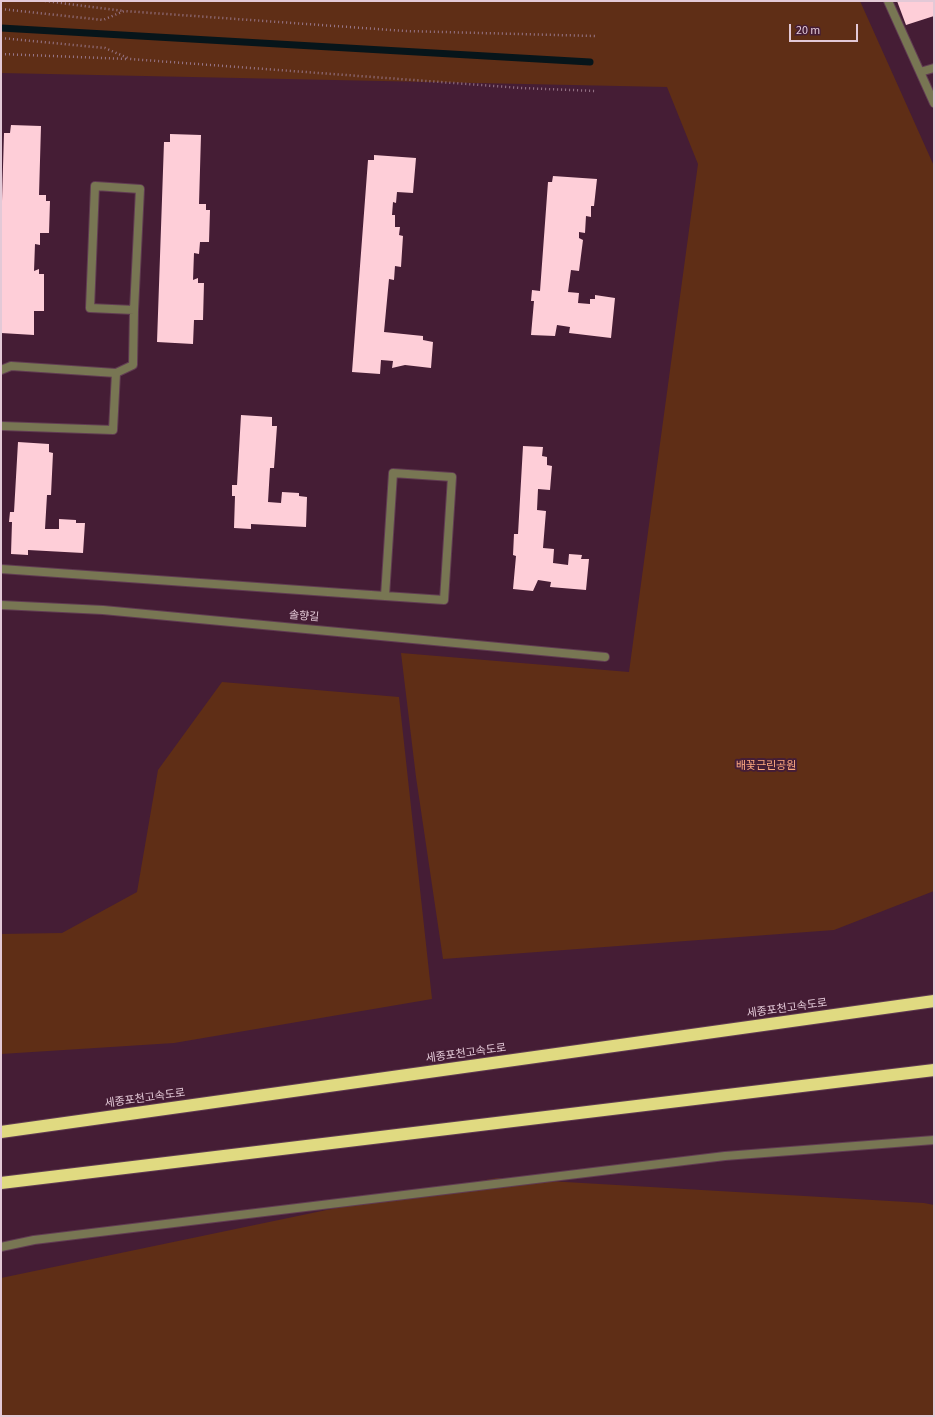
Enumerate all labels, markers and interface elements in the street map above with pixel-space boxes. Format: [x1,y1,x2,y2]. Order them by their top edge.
scale bar [791,16,860,42]
text: 20 m [796,22,820,39]
street label: 솔향길 [288,609,320,625]
park label: 배꽃근린공원 [736,760,796,774]
street label: 세종포천고속도로 [746,997,828,1021]
street label: 세종포천고속도로 [425,1042,507,1066]
street label: 세종포천고속도로 [104,1087,186,1111]

